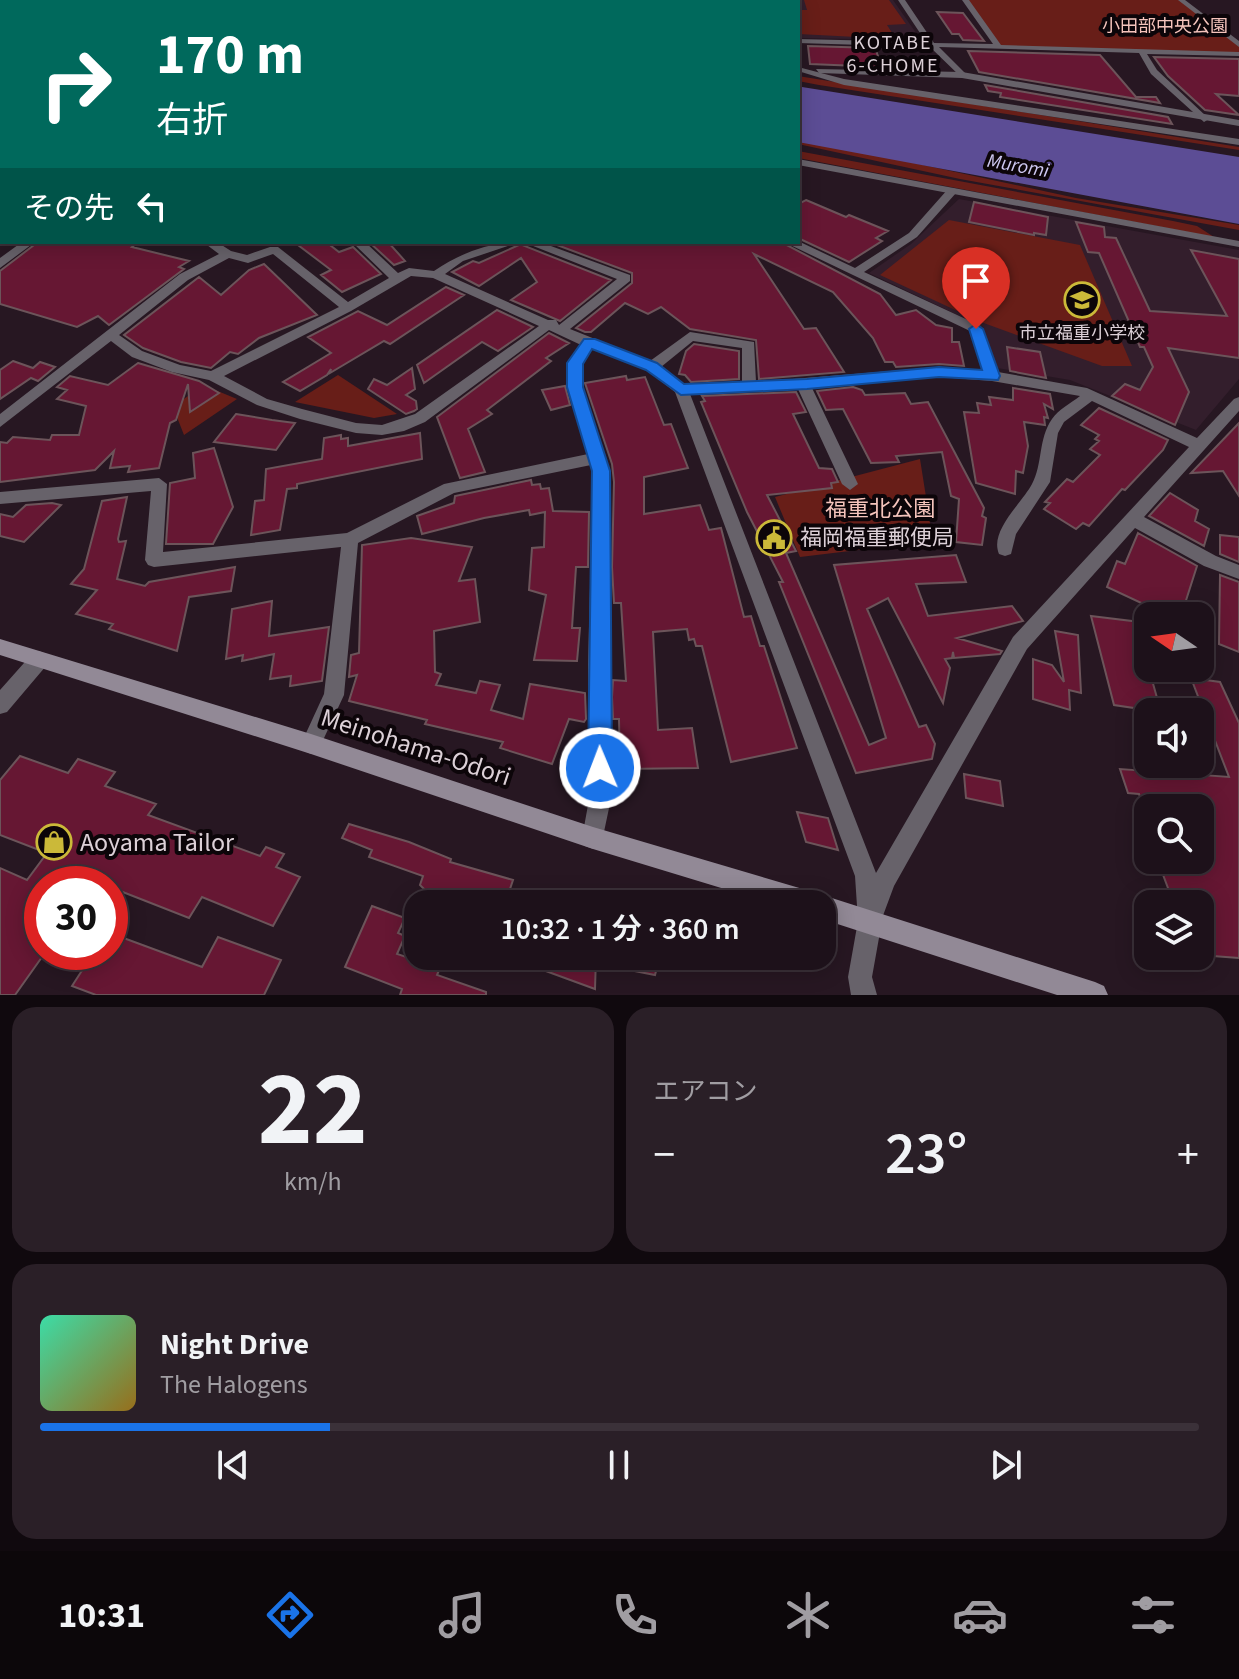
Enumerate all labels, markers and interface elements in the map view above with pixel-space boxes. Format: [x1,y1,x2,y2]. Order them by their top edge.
park label: 小田部中央公園 [1102,14,1228,39]
text: 170 m [156,16,304,95]
district label: KOTABE 6-CHOME [847,29,939,80]
icon: right [24,32,128,136]
text: 右折 [156,95,228,146]
water label: Muromi [985,147,1051,185]
icon: left [130,184,174,228]
text: その先 [24,187,114,230]
pin [942,247,1010,329]
icon: arrive [954,259,998,303]
school or university icon: 市立福重小学校 [1063,281,1101,319]
place label: 市立福重小学校 [1019,321,1145,346]
park label: 福重北公園 [825,493,935,525]
public building icon: 福岡福重郵便局 [755,519,793,557]
place label: 福岡福重郵便局 [800,522,954,554]
north arrow [1134,602,1214,682]
map controls [1134,602,1214,970]
button: sound [1134,698,1214,778]
street label: Meinohama-Odori [316,699,516,795]
position arrow [558,726,642,810]
button: search [1134,794,1214,874]
shop icon: Aoyama Tailor [35,823,73,861]
place label: Aoyama Tailor [80,824,235,861]
speed limit sign: 30 [24,866,128,970]
button: layers [1134,890,1214,970]
text: 10:32 · 1 分 · 360 m [500,908,740,951]
text: 22 [258,1037,368,1185]
text: エアコン [654,1073,758,1110]
text: 23° [885,1112,967,1197]
text: − [654,1124,675,1187]
text: + [1177,1124,1199,1187]
text: km/h [284,1163,342,1200]
text: Night Drive [160,1323,309,1366]
text: The Halogens [160,1366,308,1403]
icon: previous [211,1443,255,1487]
icon: pause [597,1443,641,1487]
icon: next [984,1443,1028,1487]
icon: directions [262,1587,318,1643]
icon: music [434,1587,490,1643]
icon: phone [607,1587,663,1643]
icon: climate [780,1587,836,1643]
icon: car [952,1587,1008,1643]
icon: filters [1125,1587,1181,1643]
text: 10:31 [58,1590,145,1641]

